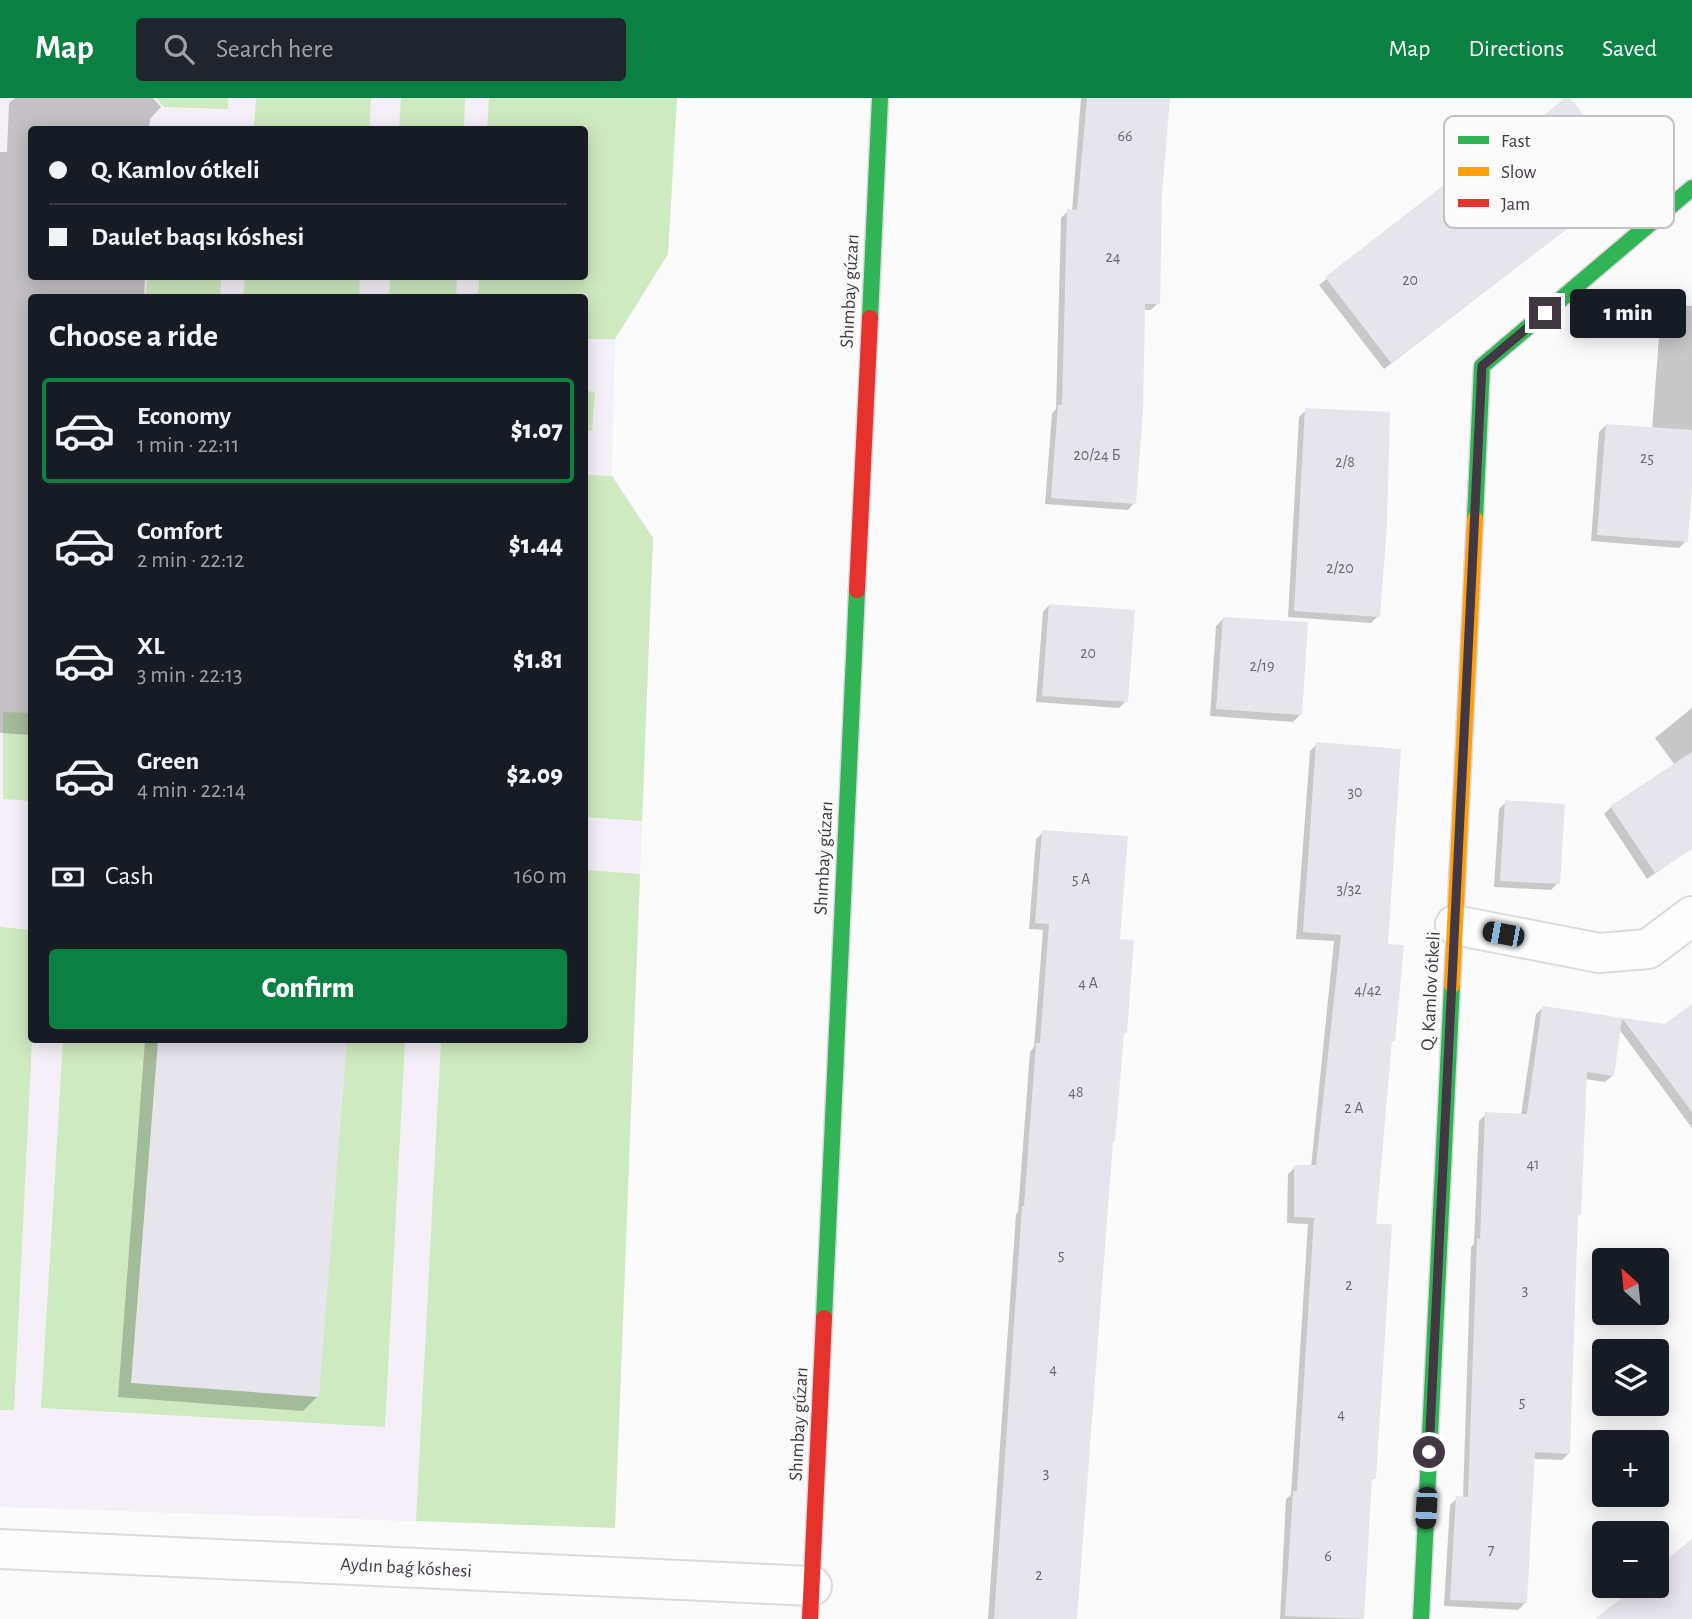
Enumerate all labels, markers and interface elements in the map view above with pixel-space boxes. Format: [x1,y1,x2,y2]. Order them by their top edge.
search box [136,18,626,81]
icon: search [160,30,198,68]
text: Map [35,32,94,65]
text: Search here [216,36,334,62]
text: Map [1388,37,1430,61]
text: Directions [1468,37,1564,61]
text: Saved [1602,37,1657,61]
legend [1444,116,1674,228]
house number: 66 [1117,128,1133,144]
text: Fast [1501,132,1531,151]
text: Q. Kamlov ótkeli [91,157,260,183]
text: Slow [1501,163,1537,182]
text: Jam [1501,195,1530,214]
text: Daulet baqsı kóshesi [91,224,304,250]
street label: Shımbay gúzarı [838,234,862,348]
house number: 24 [1106,249,1121,265]
house number: 20 [1402,272,1418,288]
callout: 1 min [1570,288,1685,338]
route end [1529,297,1561,329]
text: 1 min [1604,302,1652,325]
text: Choose a ride [49,320,218,352]
icon: car [53,399,116,462]
text: Economy [137,403,231,429]
text: $1.07 [511,417,563,443]
text: 1 min · 22:11 [137,434,239,457]
house number: 20/24 Б [1073,447,1121,463]
house number: 25 [1640,450,1654,466]
house number: 2/8 [1335,454,1355,470]
icon: car [53,514,116,577]
text: Comfort [137,518,222,544]
text: $1.44 [509,532,563,558]
text: 2 min · 22:12 [137,549,245,572]
house number: 2/20 [1326,560,1354,576]
icon: car [53,629,116,692]
text: XL [137,633,164,659]
house number: 20 [1080,645,1096,661]
text: $1.81 [513,647,563,673]
house number: 2/19 [1250,658,1274,674]
text: 3 min · 22:13 [137,664,243,687]
icon: car [53,744,116,807]
text: Green [137,748,199,774]
text: $2.09 [507,762,563,788]
text: 4 min · 22:14 [137,779,246,802]
house number: 30 [1347,784,1363,800]
street label: Shımbay gúzarı [812,801,836,915]
icon: cash [49,858,87,896]
text: Cash [105,863,154,889]
text: 160 m [514,865,567,888]
house number: 5 А [1072,871,1091,887]
house number: 3/32 [1336,881,1362,897]
car [1481,920,1526,948]
street label: Q. Kamlov ótkeli [1418,931,1444,1051]
button: Confirm [49,949,567,1029]
house number: 4 А [1078,975,1098,991]
house number: 4/42 [1354,982,1382,998]
house number: 48 [1068,1084,1084,1100]
house number: 2 А [1344,1100,1364,1116]
house number: 41 [1526,1156,1540,1172]
house number: 5 [1058,1247,1064,1263]
north arrow [1592,1248,1670,1325]
map controls [1592,1248,1669,1598]
house number: 2 [1345,1277,1353,1293]
house number: 3 [1522,1282,1528,1298]
button: layers [1592,1339,1669,1416]
house number: 4 [1049,1361,1057,1377]
street label: Shımbay gúzarı [787,1367,811,1481]
house number: 5 [1519,1394,1525,1410]
house number: 4 [1337,1406,1345,1422]
button: + [1592,1430,1669,1507]
route start [1413,1436,1445,1468]
house number: 3 [1043,1465,1049,1481]
car [1415,1486,1438,1530]
button: − [1592,1521,1669,1598]
house number: 7 [1488,1542,1495,1558]
house number: 6 [1324,1548,1332,1564]
street label: Aydın baǵ kóshesi [340,1555,472,1581]
house number: 2 [1035,1567,1043,1583]

